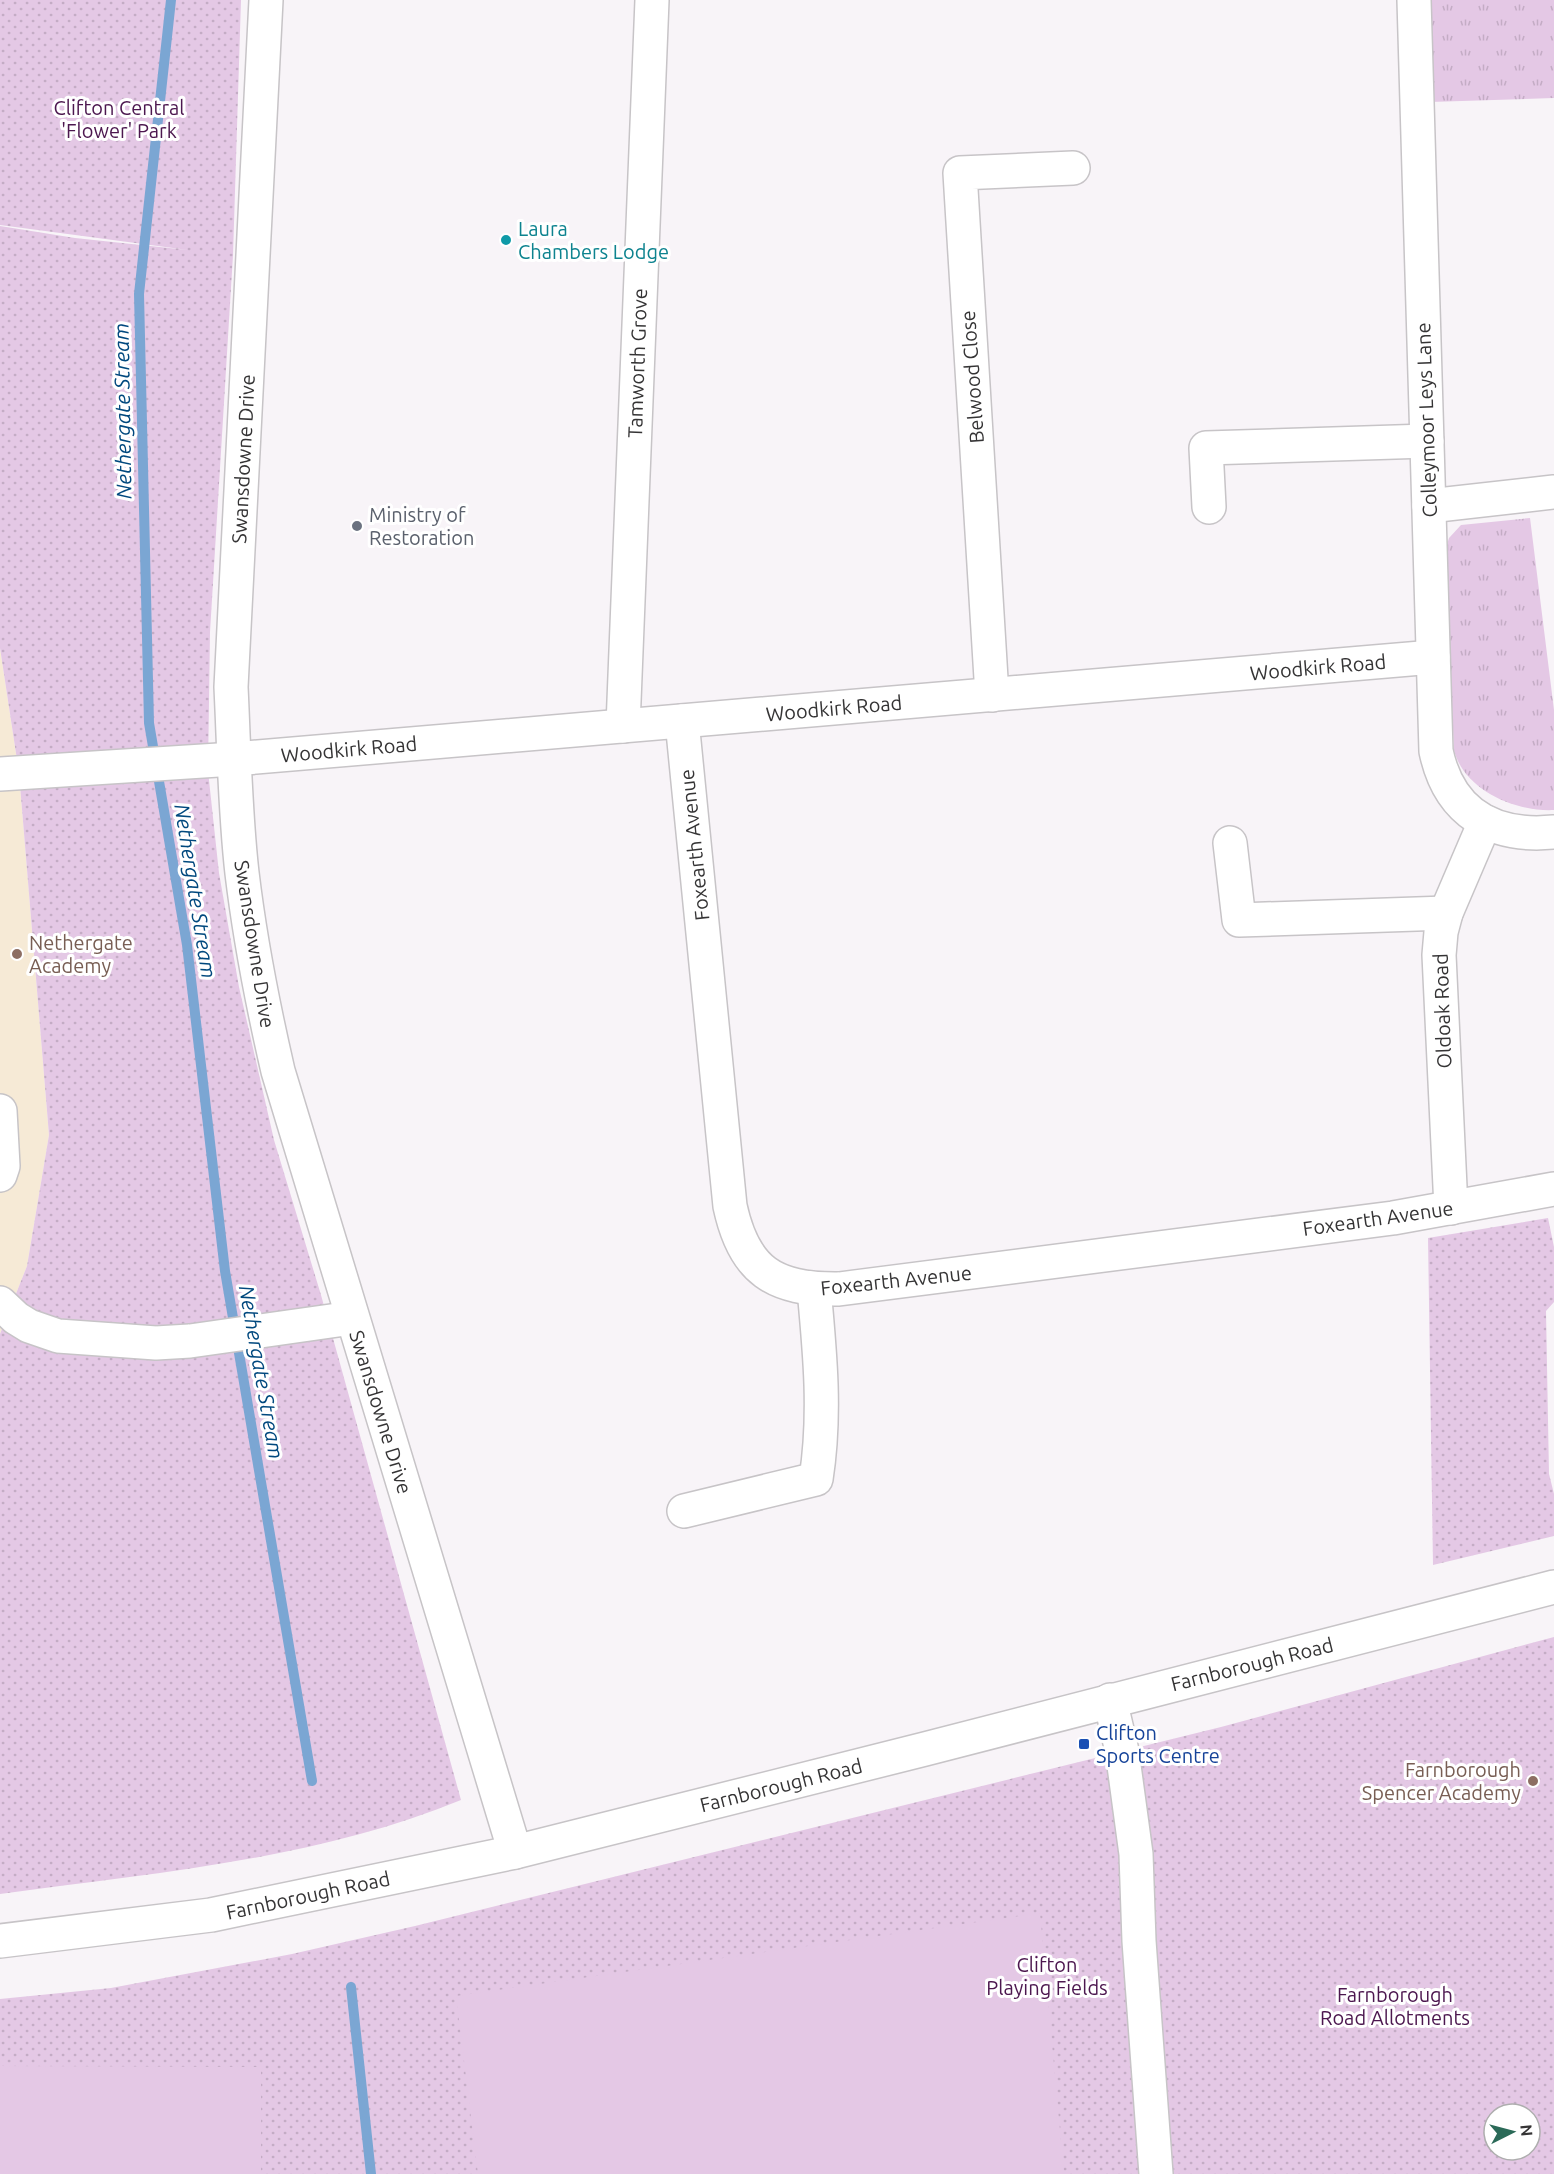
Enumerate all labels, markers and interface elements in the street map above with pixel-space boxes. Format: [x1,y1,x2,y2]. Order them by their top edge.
park label: Clifton Central 'Flower' Park [53,96,185,142]
place label: Laura Chambers Lodge [518,217,669,263]
marker: Laura Chambers Lodge [499,233,513,247]
street label: Tamworth Grove [623,288,651,438]
street label: Belwood Close [956,310,988,444]
street label: Colleymoor Leys Lane [1411,322,1441,518]
water label: Nethergate Stream [108,323,136,499]
street label: Swansdowne Drive [227,374,259,544]
place label: Ministry of Restoration [369,503,474,549]
marker: Ministry of Restoration [350,519,364,533]
street label: Woodkirk Road [1249,650,1387,684]
street label: Woodkirk Road [765,691,903,725]
street label: Woodkirk Road [280,732,418,766]
street label: Foxearth Avenue [675,768,713,922]
water label: Nethergate Stream [170,802,222,980]
street label: Swansdowne Drive [230,858,280,1030]
place label: Nethergate Academy [29,931,133,977]
marker: Nethergate Academy [10,947,24,961]
street label: Oldoak Road [1428,953,1456,1069]
street label: Foxearth Avenue [1301,1196,1455,1240]
street label: Foxearth Avenue [819,1261,973,1299]
water label: Nethergate Stream [235,1283,289,1461]
street label: Swansdowne Drive [345,1328,417,1496]
street label: Farnborough Road [1168,1633,1336,1695]
place label: Clifton Sports Centre [1096,1721,1220,1767]
marker: Clifton Sports Centre [1077,1737,1091,1751]
street label: Farnborough Road [697,1754,865,1816]
place label: Farnborough Spencer Academy [1362,1758,1521,1804]
marker: Farnborough Spencer Academy [1526,1774,1540,1788]
street label: Farnborough Road [224,1866,392,1924]
park label: Clifton Playing Fields [986,1953,1108,1999]
park label: Farnborough Road Allotments [1320,1983,1470,2029]
north arrow [1482,2102,1542,2162]
text: N [1517,2124,1536,2137]

